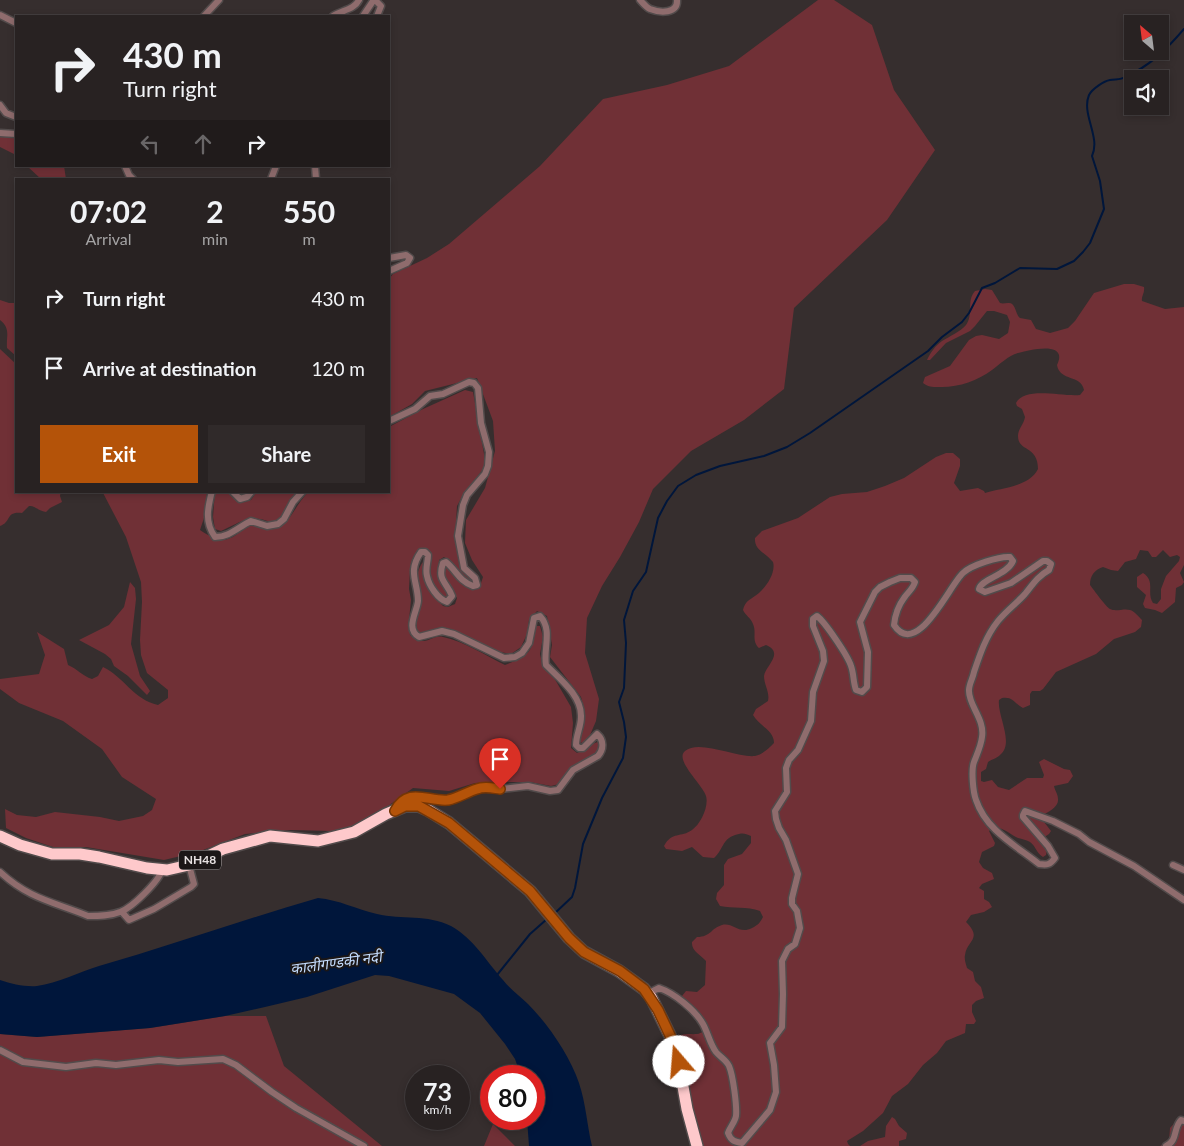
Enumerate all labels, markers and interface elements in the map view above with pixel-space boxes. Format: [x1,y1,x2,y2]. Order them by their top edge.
north arrow [1124,15,1169,60]
map controls [1124,15,1169,115]
text: 430 m [123,33,222,75]
icon: right [40,35,105,100]
button: sound [1124,70,1169,115]
text: Turn right [123,75,217,102]
icon: left [136,130,164,158]
icon: ahead [189,130,217,158]
icon: right [242,130,270,158]
text: 07:02 [70,193,147,229]
text: 2 [206,193,224,229]
text: 550 [283,193,335,229]
text: Arrival [85,229,132,248]
text: min [202,229,228,248]
text: m [302,229,316,248]
icon: right [40,284,68,312]
text: Turn right [83,287,165,310]
text: 430 m [311,287,365,310]
icon: arrive [40,354,68,382]
text: Arrive at destination [83,357,256,380]
text: 120 m [311,357,365,380]
button: Exit [40,425,198,483]
button: Share [208,425,365,483]
pin [479,738,521,789]
icon: arrive [486,745,514,773]
road number: NH48 [179,850,221,870]
water label: कालीगण्डकी नदी [289,946,386,977]
position arrow [652,1035,704,1087]
speed limit sign: 80 [480,1065,545,1130]
text: 73 [423,1076,452,1106]
text: km/h [423,1102,452,1117]

